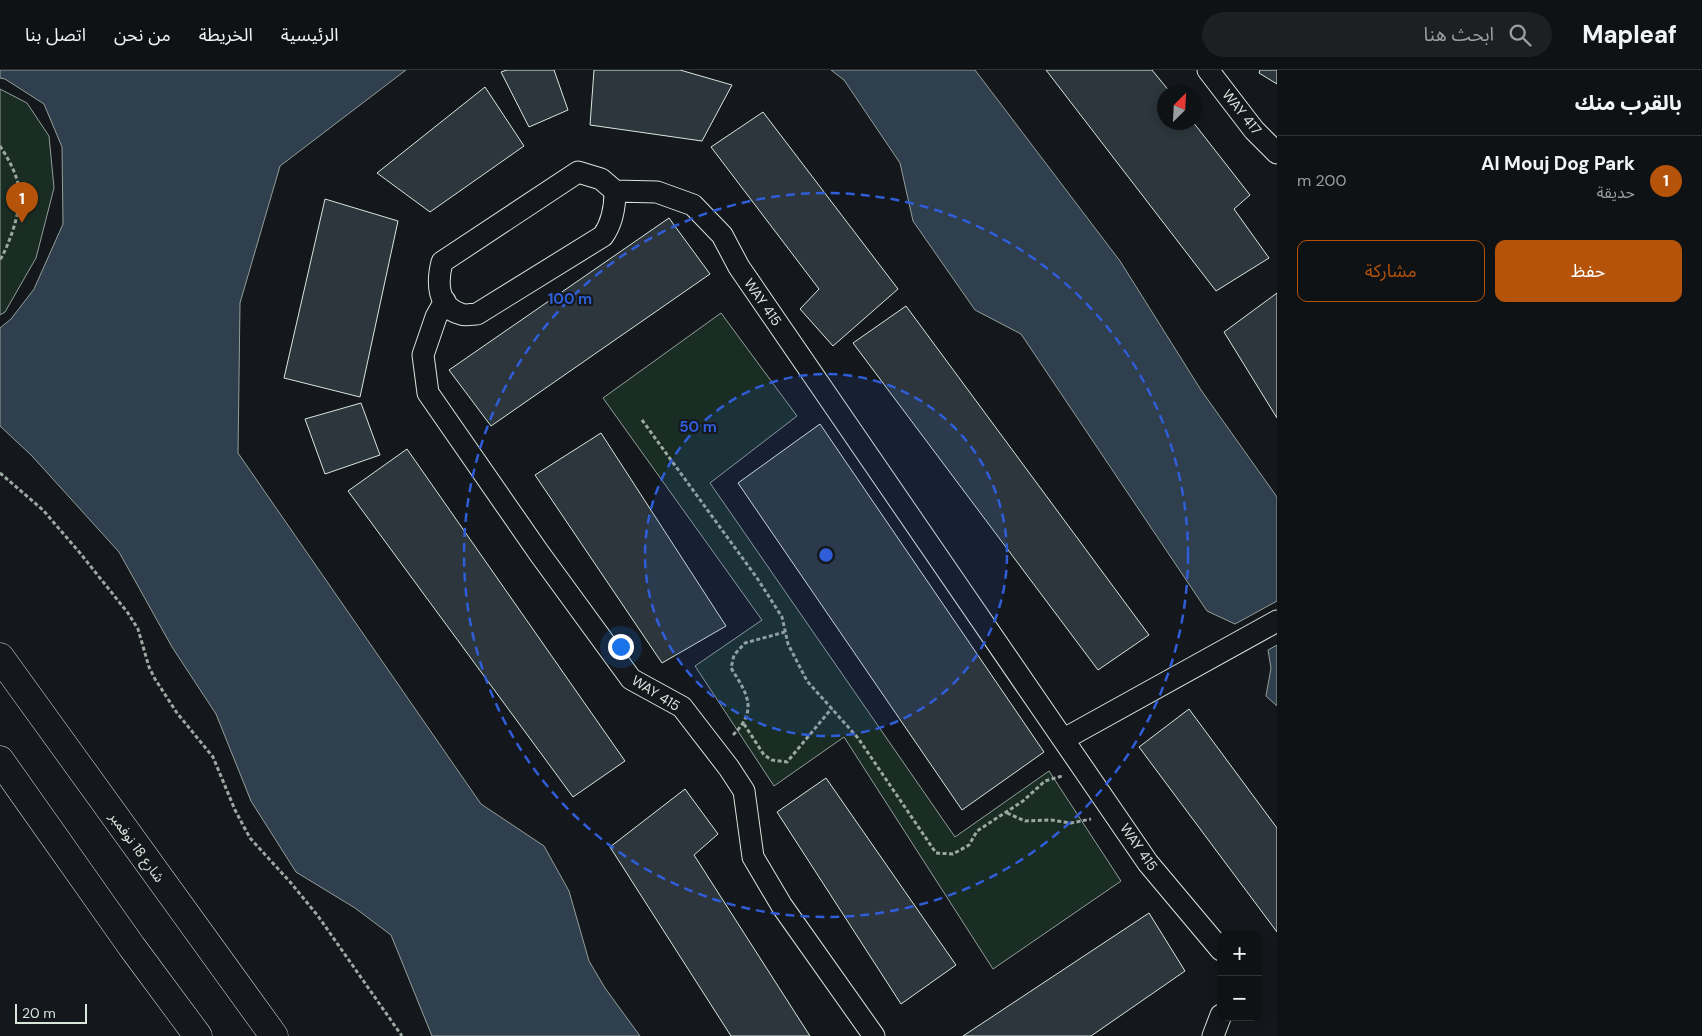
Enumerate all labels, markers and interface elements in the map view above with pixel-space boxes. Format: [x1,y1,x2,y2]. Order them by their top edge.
search box [1202,12,1552,57]
text: Mapleaf [1582,19,1677,50]
icon: search [1506,21,1534,49]
text: ابحث هنا [1424,22,1494,47]
text: اتصل بنا [25,23,86,47]
text: من نحن [114,23,171,47]
text: الخريطة [199,23,253,47]
text: الرئيسية [281,23,339,47]
north arrow [1157,85,1202,130]
street label: WAY 417 [1218,86,1266,138]
text: بالقرب منك [1575,89,1682,117]
text: Al Mouj Dog Park [1481,151,1635,176]
text: 200 m [1297,170,1346,191]
text: 1 [1663,170,1669,191]
pin: 1 [6,182,38,223]
text: حديقة [1597,182,1635,203]
button: مشاركة [1297,240,1485,302]
button: حفظ [1495,240,1682,302]
street label: WAY 415 [740,275,786,329]
text: 100 m [548,289,592,309]
text: 50 m [679,417,717,437]
centre of rings [817,546,835,564]
your location [608,634,634,660]
street label: WAY 415 [628,671,684,715]
street label: شارع 18 نوفمبر [103,807,169,887]
street label: WAY 415 [1116,820,1162,874]
map controls [1217,931,1262,1021]
button: + [1217,931,1262,976]
button: − [1217,976,1262,1021]
scale bar [15,1001,88,1024]
text: 20 m [22,1004,56,1022]

